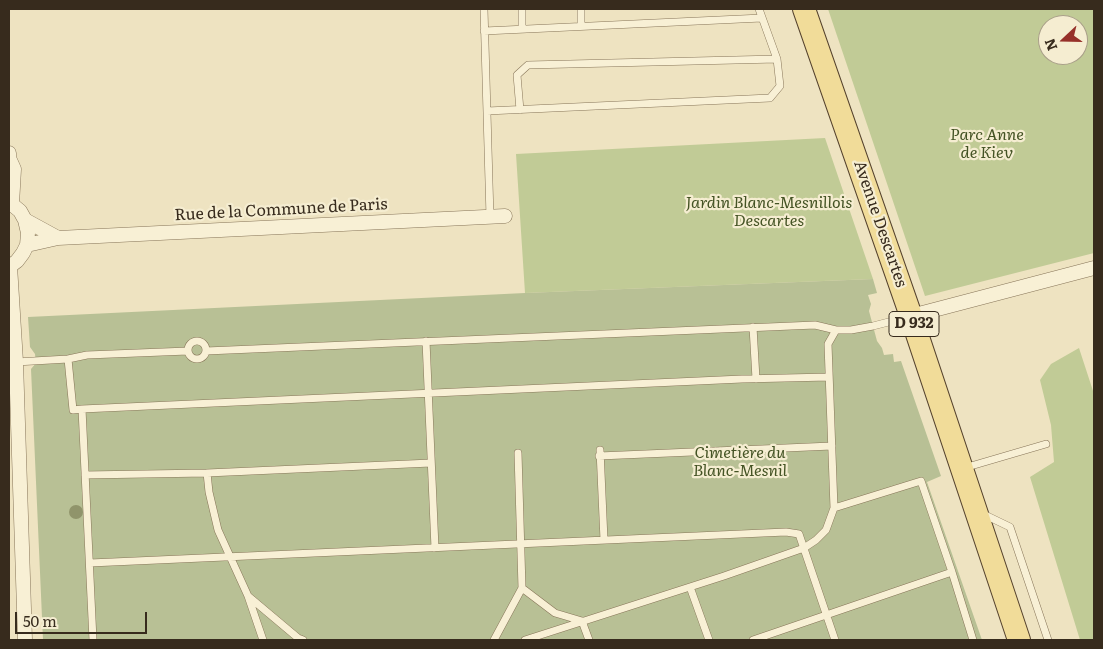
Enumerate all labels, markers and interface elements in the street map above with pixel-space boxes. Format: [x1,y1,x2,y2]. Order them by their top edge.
north arrow [1038,15,1088,65]
text: N [1038,36,1061,54]
park label: Parc Anne de Kiev [950,125,1024,163]
street label: Avenue Descartes [849,158,911,290]
park label: Jardin Blanc-Mesnillois Descartes [686,193,852,231]
street label: Rue de la Commune de Paris [174,195,388,225]
road number: D 932 [889,312,939,336]
park label: Cimetière du Blanc-Mesnil [693,443,787,481]
scale bar [18,602,150,634]
text: 50 m [23,609,57,632]

